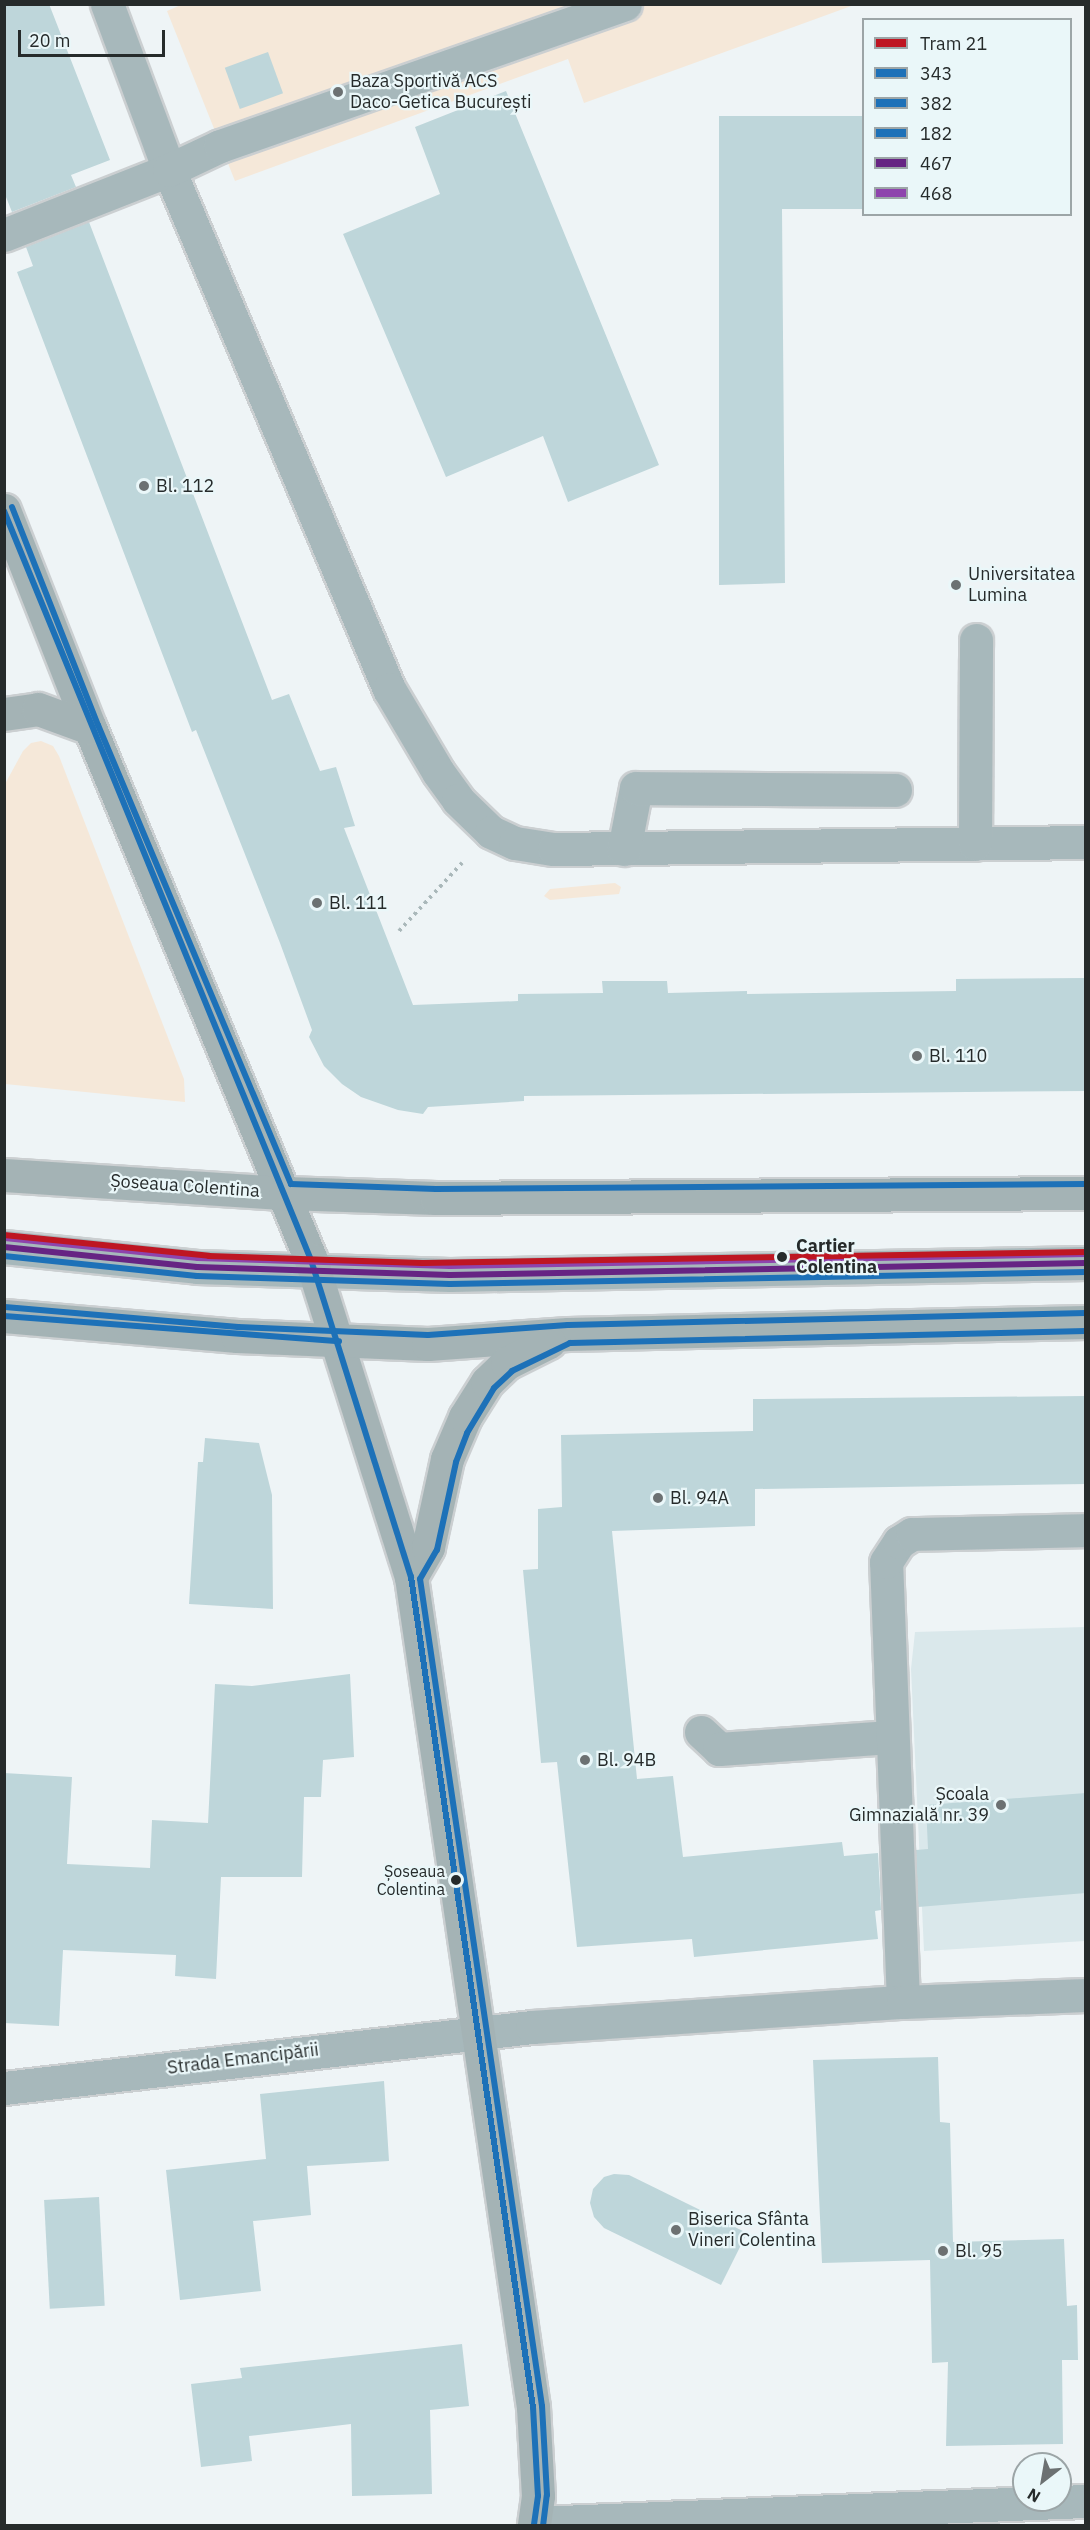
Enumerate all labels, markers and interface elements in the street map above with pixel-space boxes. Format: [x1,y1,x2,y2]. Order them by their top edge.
scale bar [21,18,168,56]
legend [862,18,1072,216]
text: 20 m [29,29,71,52]
text: Tram 21 [920,32,987,55]
text: 343 [920,62,952,85]
place label: Baza Sportivă ACS Daco-Getica București [350,71,532,113]
marker: Baza Sportivă ACS Daco-Getica București [331,85,345,99]
text: 382 [920,92,952,115]
text: 182 [920,122,952,145]
text: 467 [920,152,952,175]
text: 468 [920,182,952,205]
place label: Bl. 112 [156,475,214,497]
marker: Bl. 112 [137,479,151,493]
place label: Universitatea Lumina [968,564,1075,606]
marker: Universitatea Lumina [949,578,963,592]
place label: Bl. 111 [329,892,387,914]
marker: Bl. 111 [310,896,324,910]
place label: Bl. 110 [929,1045,987,1067]
marker: Bl. 110 [910,1049,924,1063]
street label: Șoseaua Colentina [110,1170,260,1202]
place label: Cartier Colentina [796,1236,877,1278]
marker: Cartier Colentina [773,1248,791,1266]
place label: Bl. 94A [670,1487,729,1509]
marker: Bl. 94A [651,1491,665,1505]
place label: Bl. 94B [597,1749,656,1771]
marker: Bl. 94B [578,1753,592,1767]
place label: Școala Gimnazială nr. 39 [849,1784,989,1826]
marker: Școala Gimnazială nr. 39 [994,1798,1008,1812]
place label: Șoseaua Colentina [377,1861,445,1899]
marker: Șoseaua Colentina [450,1874,462,1886]
street label: Strada Emancipării [166,2039,320,2079]
place label: Biserica Sfânta Vineri Colentina [688,2209,816,2252]
marker: Biserica Sfânta Vineri Colentina [669,2223,683,2237]
place label: Bl. 95 [955,2240,1003,2262]
marker: Bl. 95 [936,2244,950,2258]
north arrow [1012,2452,1072,2512]
text: N [1024,2484,1044,2507]

